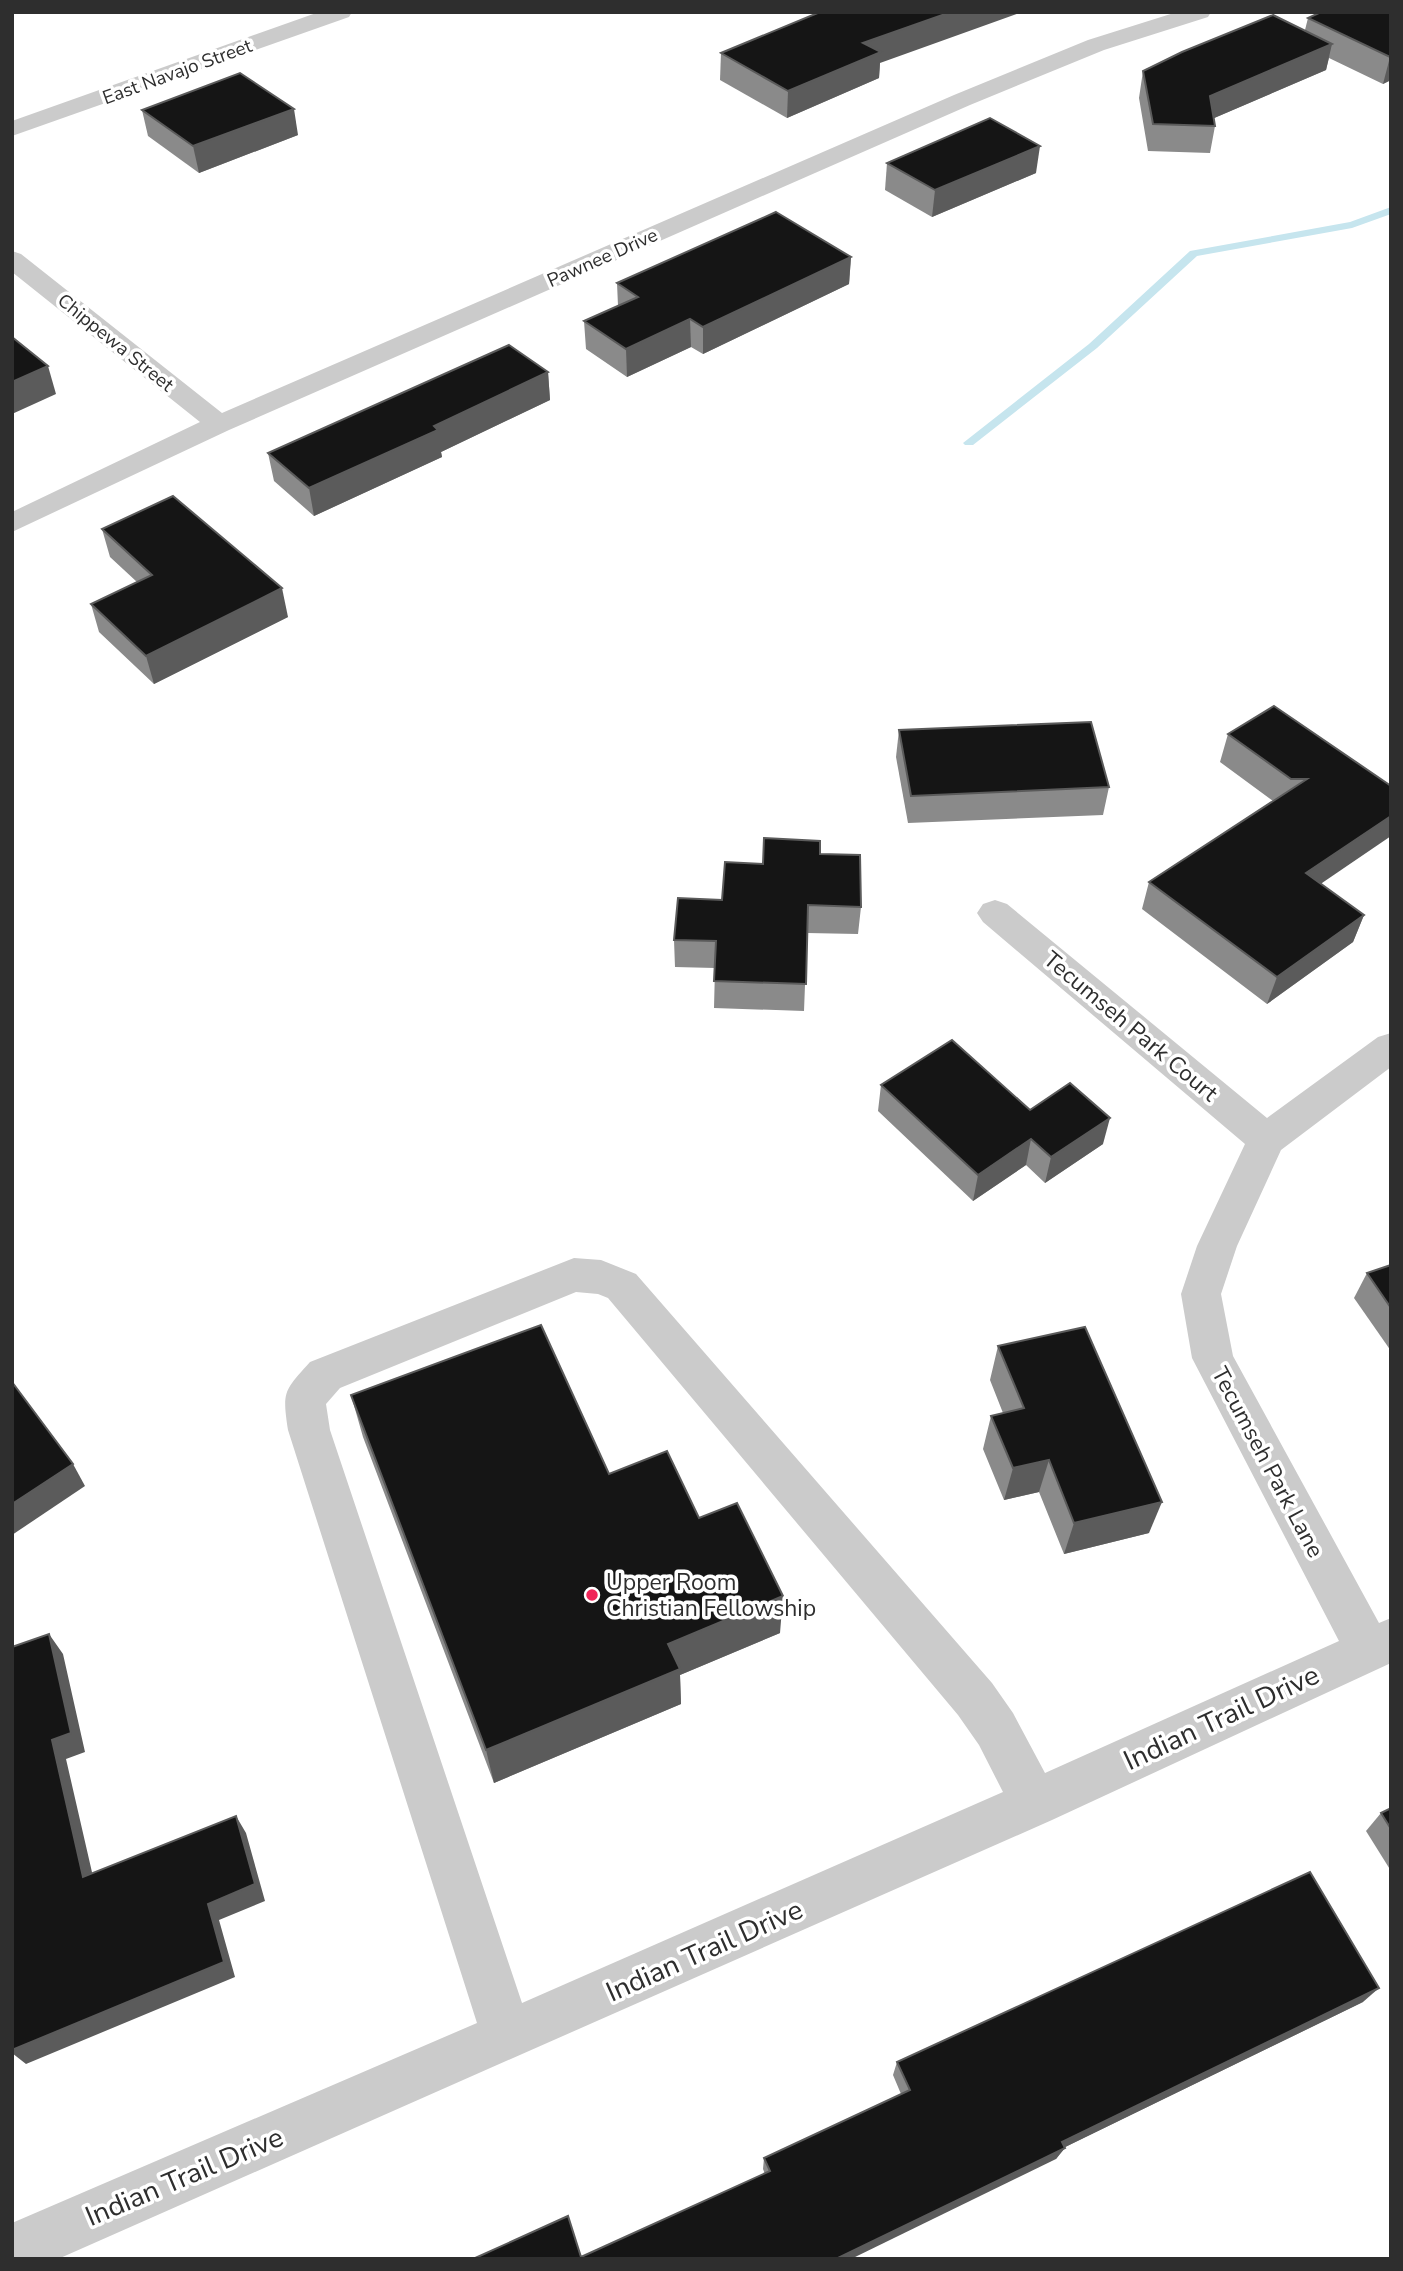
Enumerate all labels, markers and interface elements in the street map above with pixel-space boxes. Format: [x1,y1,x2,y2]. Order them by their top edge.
street label: East Navajo Street [99,33,256,111]
street label: Pawnee Drive [543,222,662,294]
street label: Chippewa Street [52,288,179,398]
street label: Tecumseh Park Court [1037,944,1225,1109]
street label: Tecumseh Park Lane [1204,1362,1331,1563]
place label: Upper Room Christian Fellowship [606,1567,816,1624]
marker: Upper Room Christian Fellowship [584,1587,600,1603]
street label: Indian Trail Drive [1117,1656,1325,1780]
street label: Indian Trail Drive [600,1891,809,2011]
street label: Indian Trail Drive [80,2118,289,2236]

